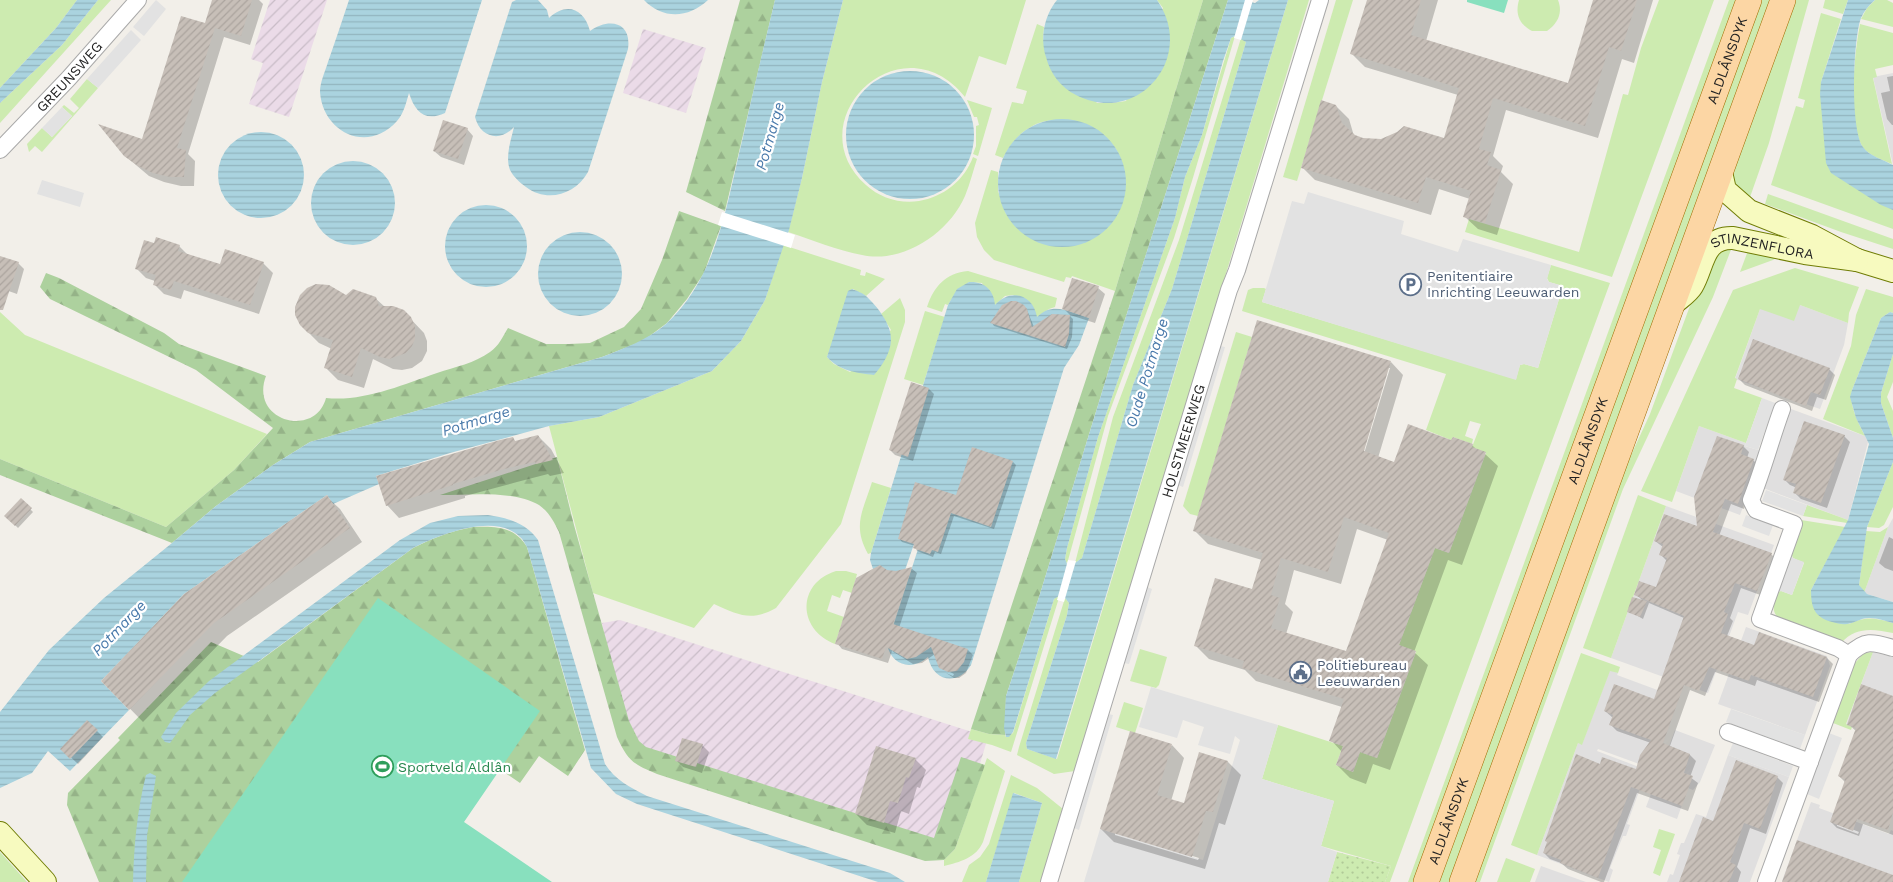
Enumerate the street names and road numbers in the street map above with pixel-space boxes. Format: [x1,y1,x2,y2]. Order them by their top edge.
street label: ALDLÂNSDYK [1704,15,1750,106]
street label: GREUNSWEG [33,38,106,115]
street label: STINZENFLORA [1707,230,1815,262]
street label: HOLSTMEERWEG [1158,382,1208,500]
street label: ALDLÂNSDYK [1564,395,1611,486]
street label: ALDLÂNSDYK [1425,775,1472,867]

